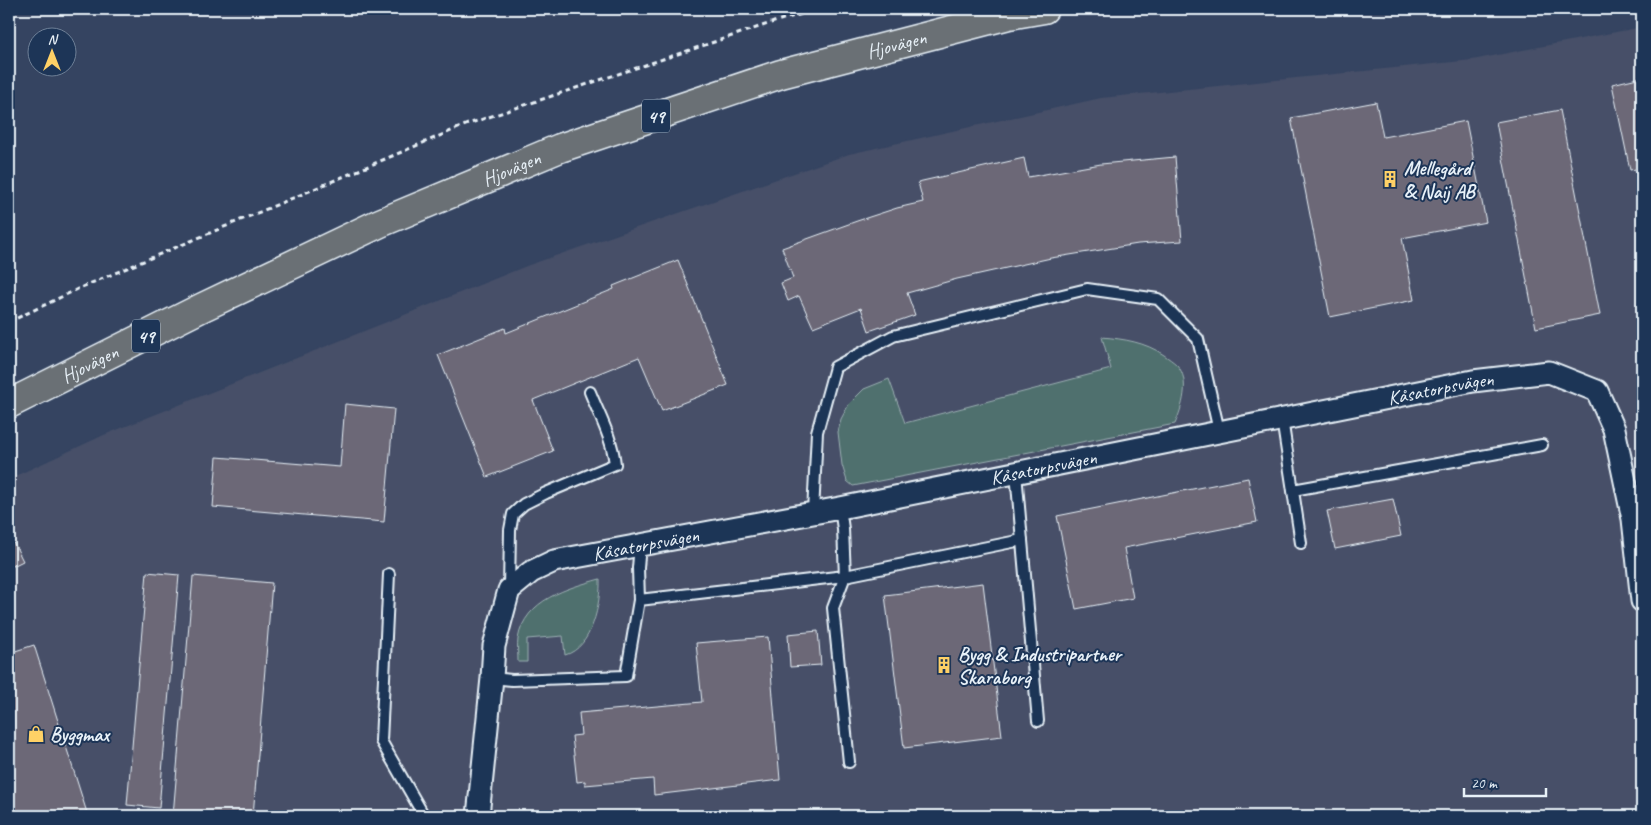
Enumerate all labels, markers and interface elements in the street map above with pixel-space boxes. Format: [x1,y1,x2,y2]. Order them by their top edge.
street label: Hjovägen [864,25,930,64]
north arrow [28,28,78,78]
text: N [48,31,59,48]
road number: 49 [642,100,670,132]
street label: Hjovägen [479,145,545,192]
place label: Mellegård & Naij AB [1404,156,1477,204]
building icon: Mellegård & Naij AB [1380,169,1400,189]
road number: 49 [132,320,160,352]
street label: Hjovägen [57,339,123,389]
street label: Kåsatorpsvägen [1385,367,1496,411]
street label: Kåsatorpsvägen [988,445,1100,491]
street label: Kåsatorpsvägen [591,522,702,567]
place label: Bygg & Industripartner Skaraborg [958,642,1124,690]
building icon: Bygg & Industripartner Skaraborg [934,655,954,675]
place label: Byggmax [50,722,111,747]
shop icon: Byggmax [26,724,46,744]
scale bar [1464,765,1546,797]
text: 20 m [1471,774,1498,793]

